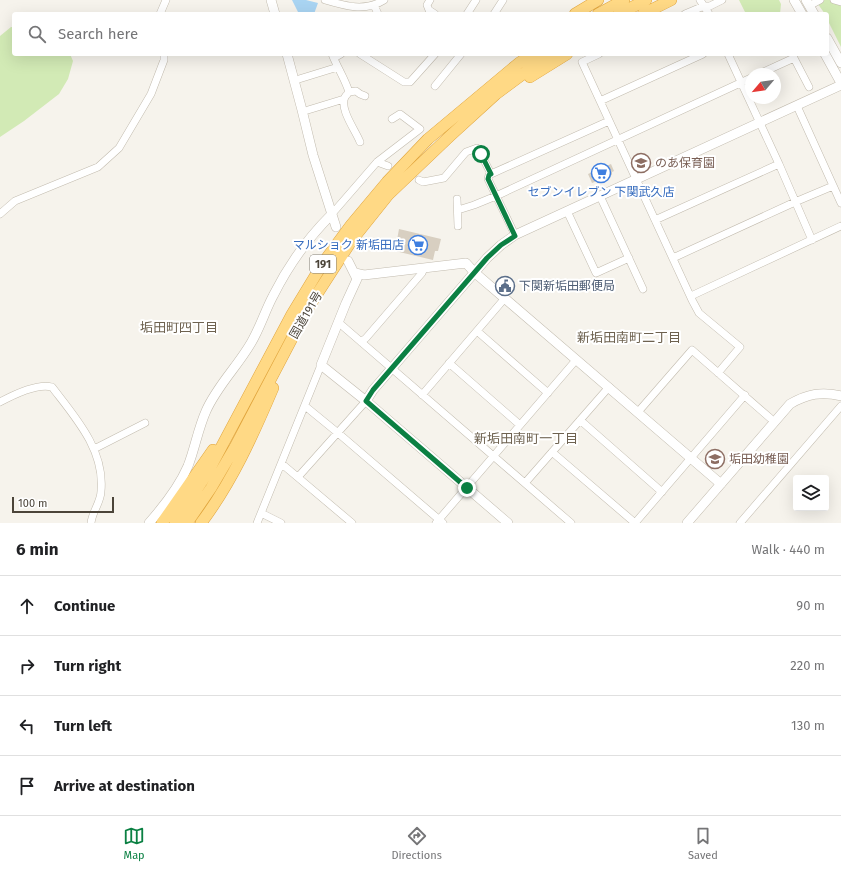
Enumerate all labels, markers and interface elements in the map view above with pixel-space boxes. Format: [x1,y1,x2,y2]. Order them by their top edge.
search box [12,12,829,56]
icon: search [26,23,48,45]
text: Search here [58,25,138,43]
north arrow [745,68,781,104]
route start [472,145,490,163]
school or university icon: のあ保育園 [630,152,652,174]
place label: のあ保育園 [655,156,715,170]
supermarket icon: セブンイレブン 下関武久店 [590,162,612,184]
place label: セブンイレブン 下関武久店 [527,185,675,199]
supermarket icon: マルショク 新垢田店 [407,234,429,256]
place label: マルショク 新垢田店 [293,238,404,252]
road number: 191 [310,255,336,273]
public building icon: 下関新垢田郵便局 [494,275,516,297]
place label: 下関新垢田郵便局 [519,279,615,293]
street label: 国道191号 [287,289,325,341]
district label: 垢田町四丁目 [140,320,218,335]
district label: 新垢田南町二丁目 [577,330,681,345]
district label: 新垢田南町一丁目 [474,431,578,446]
school or university icon: 垢田幼稚園 [704,448,726,470]
place label: 垢田幼稚園 [729,452,789,466]
map controls [793,475,829,511]
button: layers [793,475,829,511]
route end [458,479,476,497]
scale bar [12,495,114,514]
text: 100 m [18,497,47,510]
text: 6 min [16,539,59,560]
text: Walk · 440 m [752,542,825,557]
icon: ahead [16,595,38,617]
text: Continue [54,597,115,615]
text: 90 m [796,598,825,613]
icon: right [16,655,38,677]
text: Turn right [54,657,121,675]
text: 220 m [790,658,825,673]
icon: left [16,715,38,737]
text: Turn left [54,717,112,735]
text: 130 m [791,718,825,733]
icon: arrive [16,775,38,797]
text: Arrive at destination [54,777,195,795]
tab: Map [123,825,145,862]
tab: Directions [391,825,442,862]
tab: Saved [688,825,718,862]

